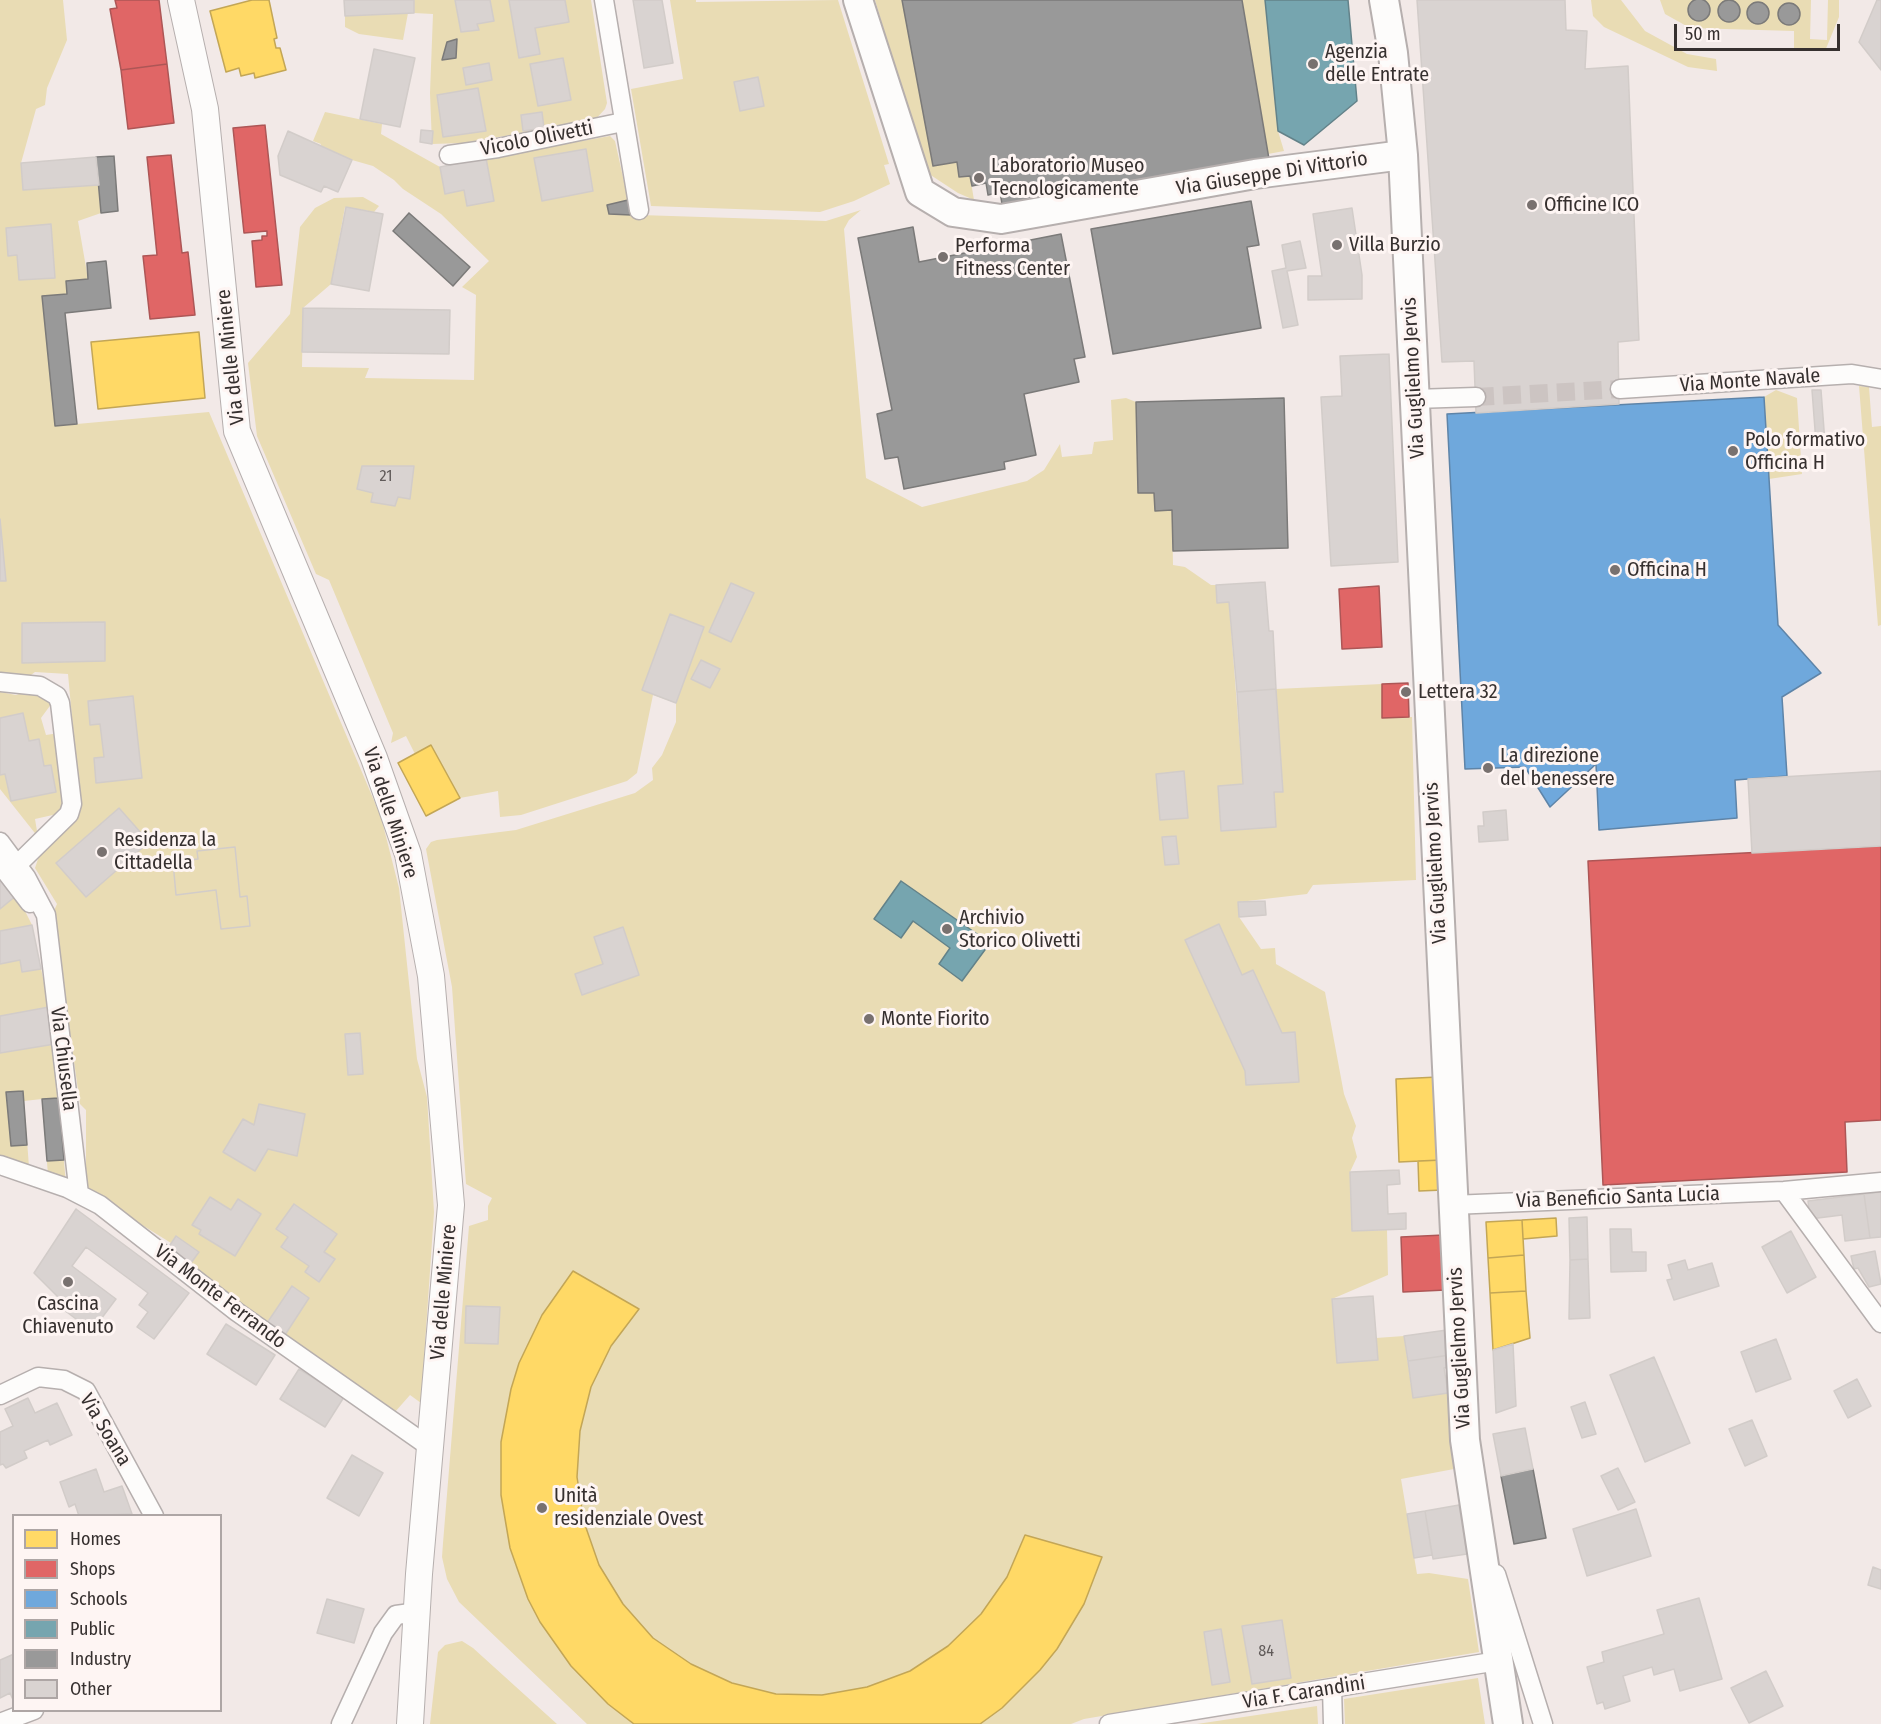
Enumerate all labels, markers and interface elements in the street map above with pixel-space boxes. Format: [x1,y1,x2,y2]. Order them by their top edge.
scale bar [1677,12,1844,50]
text: 50 m [1685,23,1721,45]
place label: Agenzia delle Entrate [1325,40,1429,87]
marker: Agenzia delle Entrate [1306,57,1320,71]
street label: Vicolo Olivetti [479,116,595,162]
street label: Via Giuseppe Di Vittorio [1175,147,1369,201]
place label: Laboratorio Museo Tecnologicamente [991,154,1144,201]
marker: Laboratorio Museo Tecnologicamente [972,171,986,185]
place label: Officine ICO [1544,193,1639,217]
marker: Officine ICO [1525,198,1539,212]
place label: Villa Burzio [1349,233,1441,257]
place label: Performa Fitness Center [955,234,1070,281]
marker: Villa Burzio [1330,238,1344,252]
marker: Performa Fitness Center [936,250,950,264]
street label: Via delle Miniere [212,288,250,426]
street label: Via Guglielmo Jervis [1398,297,1430,459]
street label: Via Monte Navale [1679,364,1821,398]
place label: Polo formativo Officina H [1745,428,1865,475]
marker: Polo formativo Officina H [1726,444,1740,458]
house number: 21 [380,467,392,487]
place label: Officina H [1627,558,1707,582]
marker: Officina H [1608,563,1622,577]
place label: Lettera 32 [1418,680,1497,704]
marker: Lettera 32 [1399,685,1413,699]
street label: Via delle Miniere [358,744,422,882]
place label: La direzione del benessere [1500,744,1615,791]
marker: La direzione del benessere [1481,761,1495,775]
street label: Via Guglielmo Jervis [1420,782,1452,944]
place label: Residenza la Cittadella [114,828,216,875]
marker: Residenza la Cittadella [95,845,109,859]
place label: Archivio Storico Olivetti [959,906,1081,953]
marker: Archivio Storico Olivetti [940,922,954,936]
street label: Via Chiusella [45,1006,81,1112]
place label: Monte Fiorito [881,1007,990,1031]
marker: Monte Fiorito [862,1012,876,1026]
street label: Via Beneficio Santa Lucia [1516,1182,1720,1214]
street label: Via delle Miniere [426,1223,462,1361]
street label: Via Monte Ferrando [149,1240,291,1354]
street label: Via Guglielmo Jervis [1444,1267,1476,1429]
marker: Cascina Chiavenuto [61,1275,75,1289]
place label: Cascina Chiavenuto [22,1292,114,1339]
street label: Via Soana [74,1389,136,1471]
place label: Unità residenziale Ovest [554,1484,704,1531]
marker: Unità residenziale Ovest [535,1501,549,1515]
legend [12,1514,222,1712]
text: Homes [70,1528,121,1550]
text: Shops [70,1558,115,1580]
text: Schools [70,1588,128,1610]
text: Public [70,1618,115,1640]
house number: 84 [1258,1642,1274,1662]
text: Industry [70,1648,131,1670]
street label: Via F. Carandini [1241,1671,1367,1715]
text: Other [70,1678,112,1700]

